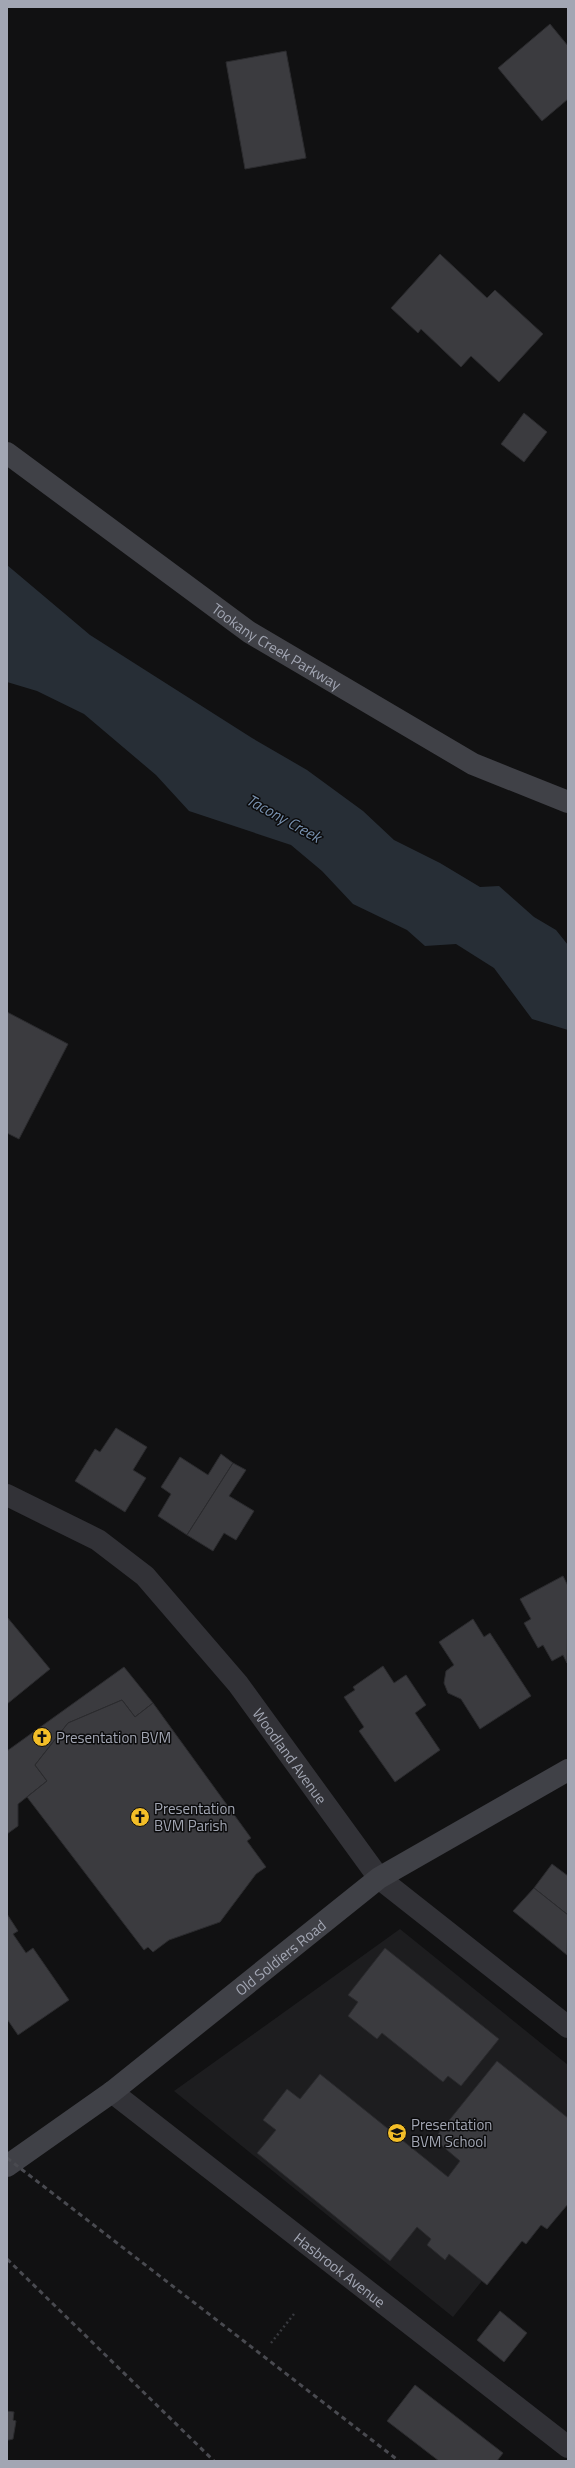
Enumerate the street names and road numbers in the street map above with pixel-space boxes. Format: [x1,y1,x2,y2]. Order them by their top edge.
street label: Tookany Creek Parkway [207,597,346,696]
street label: Woodland Avenue [247,1703,333,1809]
street label: Old Soldiers Road [230,1914,331,2001]
street label: Hasbrook Avenue [289,2226,391,2313]

